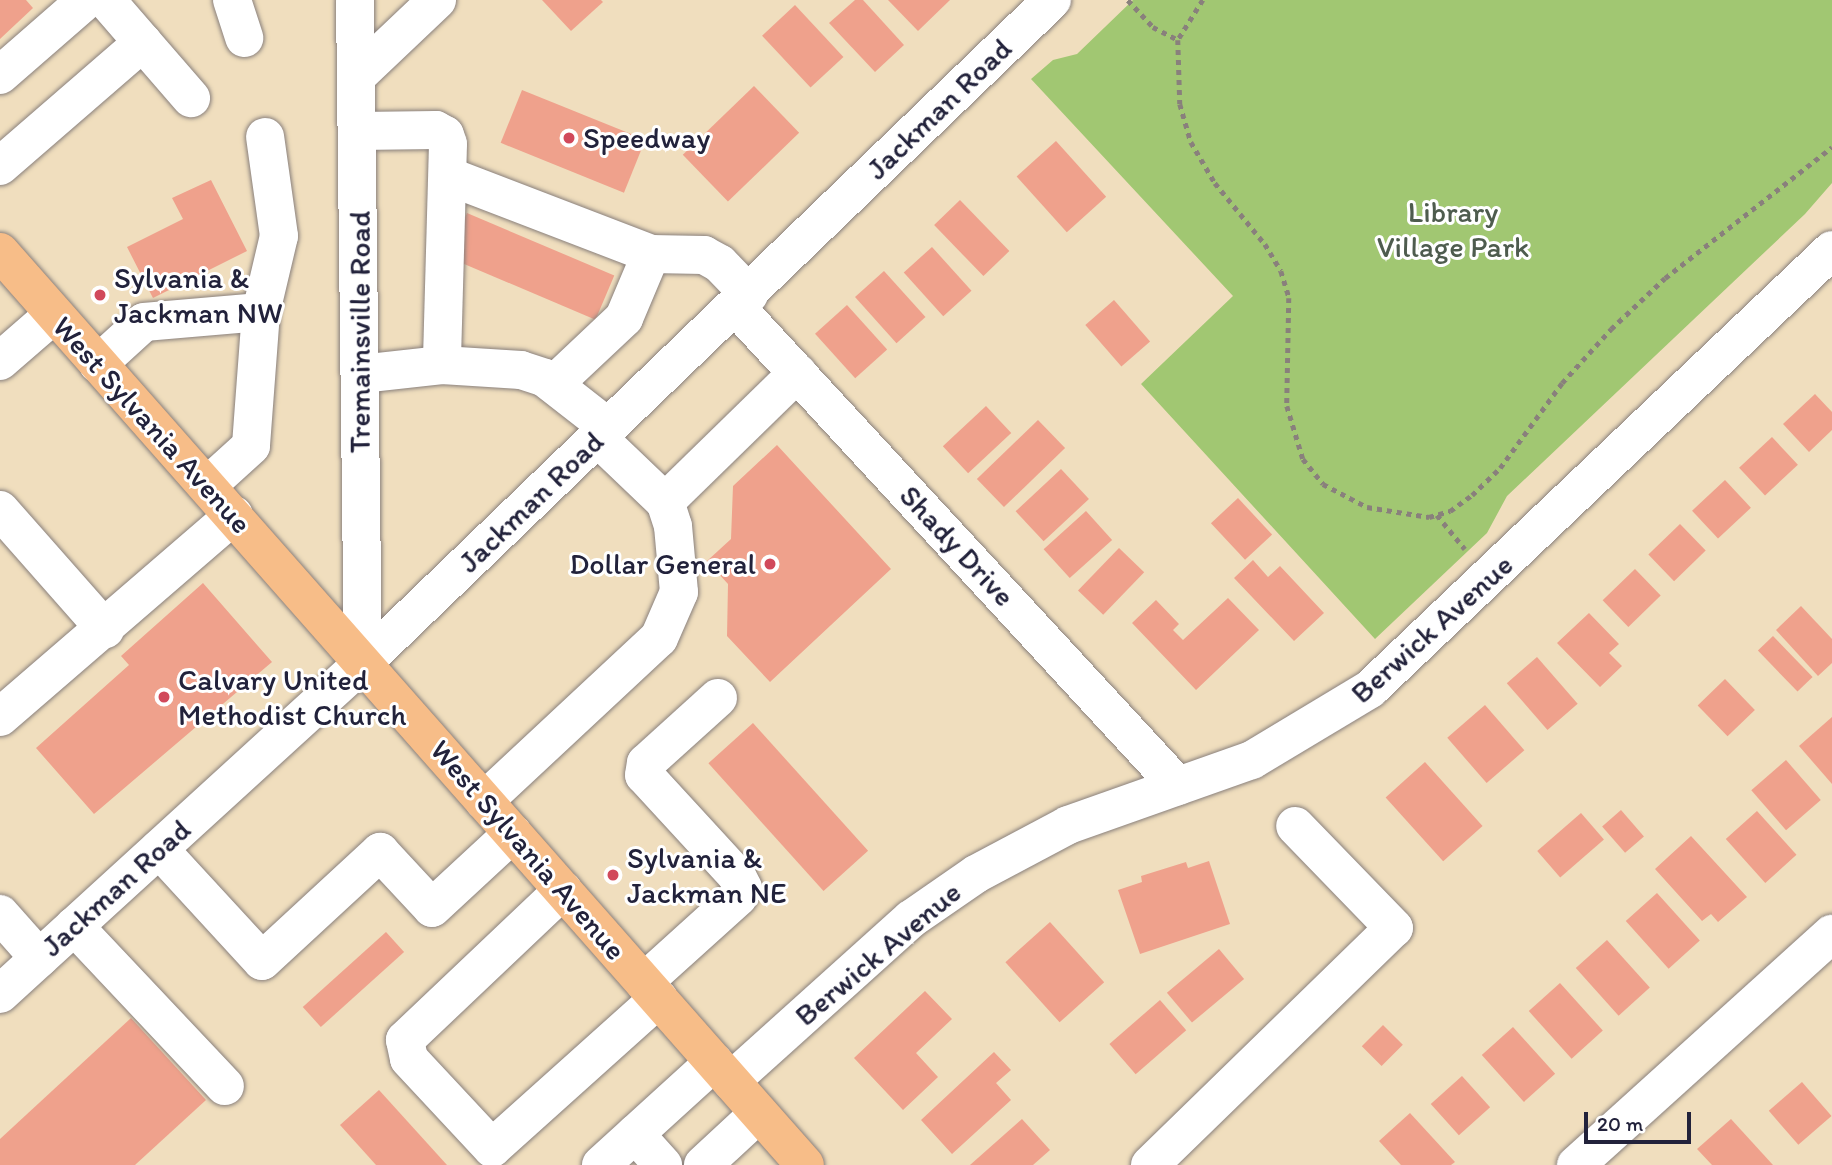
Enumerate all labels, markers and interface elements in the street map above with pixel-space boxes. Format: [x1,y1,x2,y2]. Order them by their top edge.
street label: Jackman Road [859,31,1019,187]
place label: Speedway [583,120,710,156]
marker: Speedway [561,130,577,146]
park label: Library Village Park [1377,194,1529,264]
street label: Tremainsville Road [342,211,378,453]
place label: Sylvania & Jackman NW [114,260,283,330]
marker: Sylvania & Jackman NW [92,287,108,303]
street label: West Sylvania Avenue [45,309,259,541]
street label: Jackman Road [451,424,611,580]
street label: Shady Drive [892,478,1022,614]
place label: Dollar General [569,546,756,582]
street label: Berwick Avenue [1344,547,1520,711]
marker: Dollar General [762,556,778,572]
place label: Calvary United Methodist Church [178,662,407,732]
marker: Calvary United Methodist Church [156,689,172,705]
street label: West Sylvania Avenue [423,733,633,967]
street label: Jackman Road [34,812,198,964]
place label: Sylvania & Jackman NE [627,840,787,910]
marker: Sylvania & Jackman NE [605,867,621,883]
street label: Berwick Avenue [788,875,968,1033]
scale bar [1587,1098,1694,1142]
text: 20 m [1597,1111,1643,1136]

